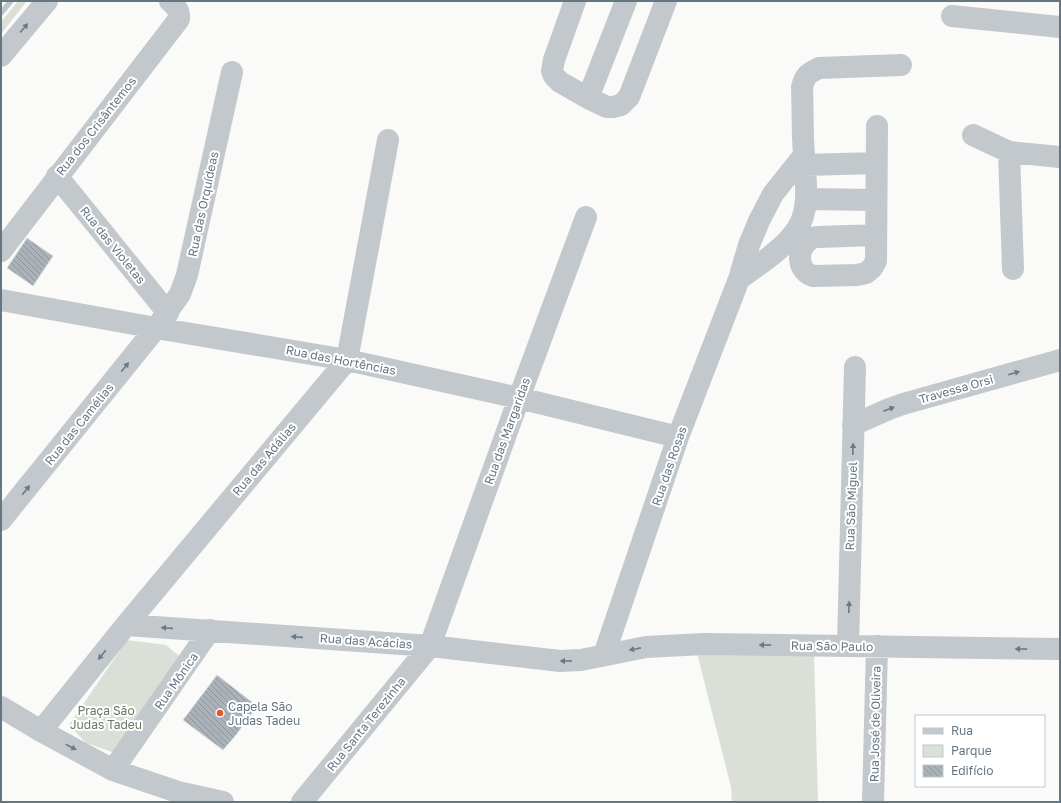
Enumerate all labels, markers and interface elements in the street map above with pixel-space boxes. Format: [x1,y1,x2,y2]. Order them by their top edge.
one-way arrow [19,24,28,33]
street label: Rua dos Crisântemos [53,74,139,178]
street label: Rua das Orquídeas [185,150,221,258]
street label: Rua das Violetas [77,203,149,287]
street label: Rua das Hortências [285,342,397,378]
one-way arrow [121,362,129,372]
one-way arrow [1008,370,1020,376]
street label: Travessa Orsi [917,371,995,407]
street label: Rua das Margaridas [481,375,533,487]
street label: Rua das Camélias [41,380,117,468]
one-way arrow [884,406,896,412]
street label: Rua das Adálias [229,419,299,499]
street label: Rua das Rosas [648,424,690,508]
one-way arrow [850,442,856,455]
street label: Rua São Miguel [842,461,860,551]
one-way arrow [21,484,30,495]
one-way arrow [845,601,852,613]
one-way arrow [161,624,173,631]
street label: Rua das Acácias [319,630,413,652]
one-way arrow [291,633,303,640]
street label: Rua São Paulo [791,638,873,654]
one-way arrow [759,641,771,648]
one-way arrow [629,646,641,652]
one-way arrow [1014,646,1027,652]
street label: Rua Mônica [151,649,201,713]
one-way arrow [98,650,106,660]
one-way arrow [559,658,572,664]
street label: Rua José de Oliveira [866,666,884,782]
street label: Rua Santa Terezinha [323,674,409,774]
place label: Capela São Judas Tadeu [228,699,300,728]
park label: Praça São Judas Tadeu [70,703,142,732]
marker: Capela São Judas Tadeu [215,708,225,718]
legend [915,715,1045,787]
text: Rua [951,723,973,738]
text: Parque [951,743,992,758]
one-way arrow [66,744,77,751]
text: Edifício [951,763,993,778]

